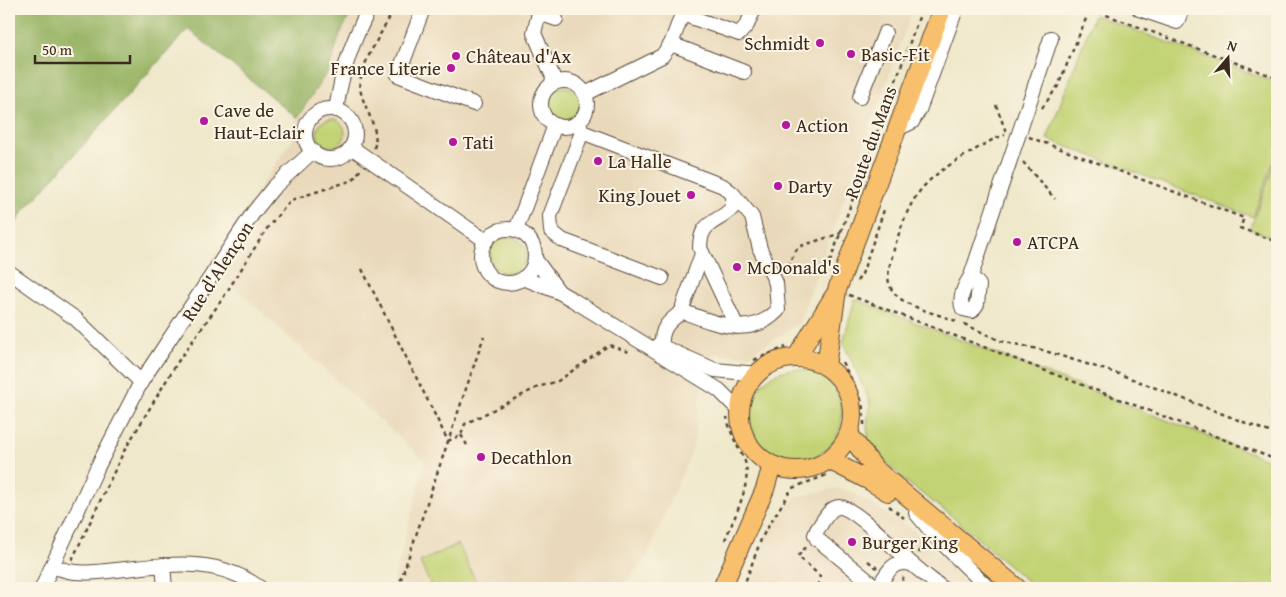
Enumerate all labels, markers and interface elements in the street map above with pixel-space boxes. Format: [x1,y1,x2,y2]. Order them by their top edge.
place label: Schmidt [744,29,810,57]
scale bar [35,32,130,64]
north arrow [1204,32,1254,82]
text: N [1225,35,1241,57]
marker: Schmidt [814,37,826,49]
text: 50 m [42,39,73,60]
place label: Basic-Fit [861,40,930,68]
place label: Château d'Ax [466,42,572,70]
marker: Basic-Fit [845,48,857,60]
marker: Château d'Ax [450,50,462,62]
place label: France Literie [331,54,441,82]
marker: France Literie [445,62,457,74]
street label: Route du Mans [837,82,903,202]
place label: Cave de Haut-Eclair [214,96,304,146]
place label: Action [796,111,849,139]
marker: Cave de Haut-Eclair [198,115,210,127]
marker: Action [780,119,792,131]
place label: Tati [463,128,494,156]
marker: Tati [447,136,459,148]
place label: La Halle [608,147,672,175]
marker: La Halle [592,155,604,167]
place label: Darty [788,172,833,200]
marker: Darty [772,180,784,192]
place label: King Jouet [599,181,681,209]
marker: King Jouet [685,189,697,201]
street label: Rue d'Alençon [174,215,260,327]
place label: ATCPA [1027,228,1080,256]
marker: ATCPA [1011,236,1023,248]
place label: McDonald's [747,253,840,281]
marker: McDonald's [731,261,743,273]
place label: Decathlon [491,443,572,471]
marker: Decathlon [475,451,487,463]
place label: Burger King [862,528,959,556]
marker: Burger King [846,536,858,548]

